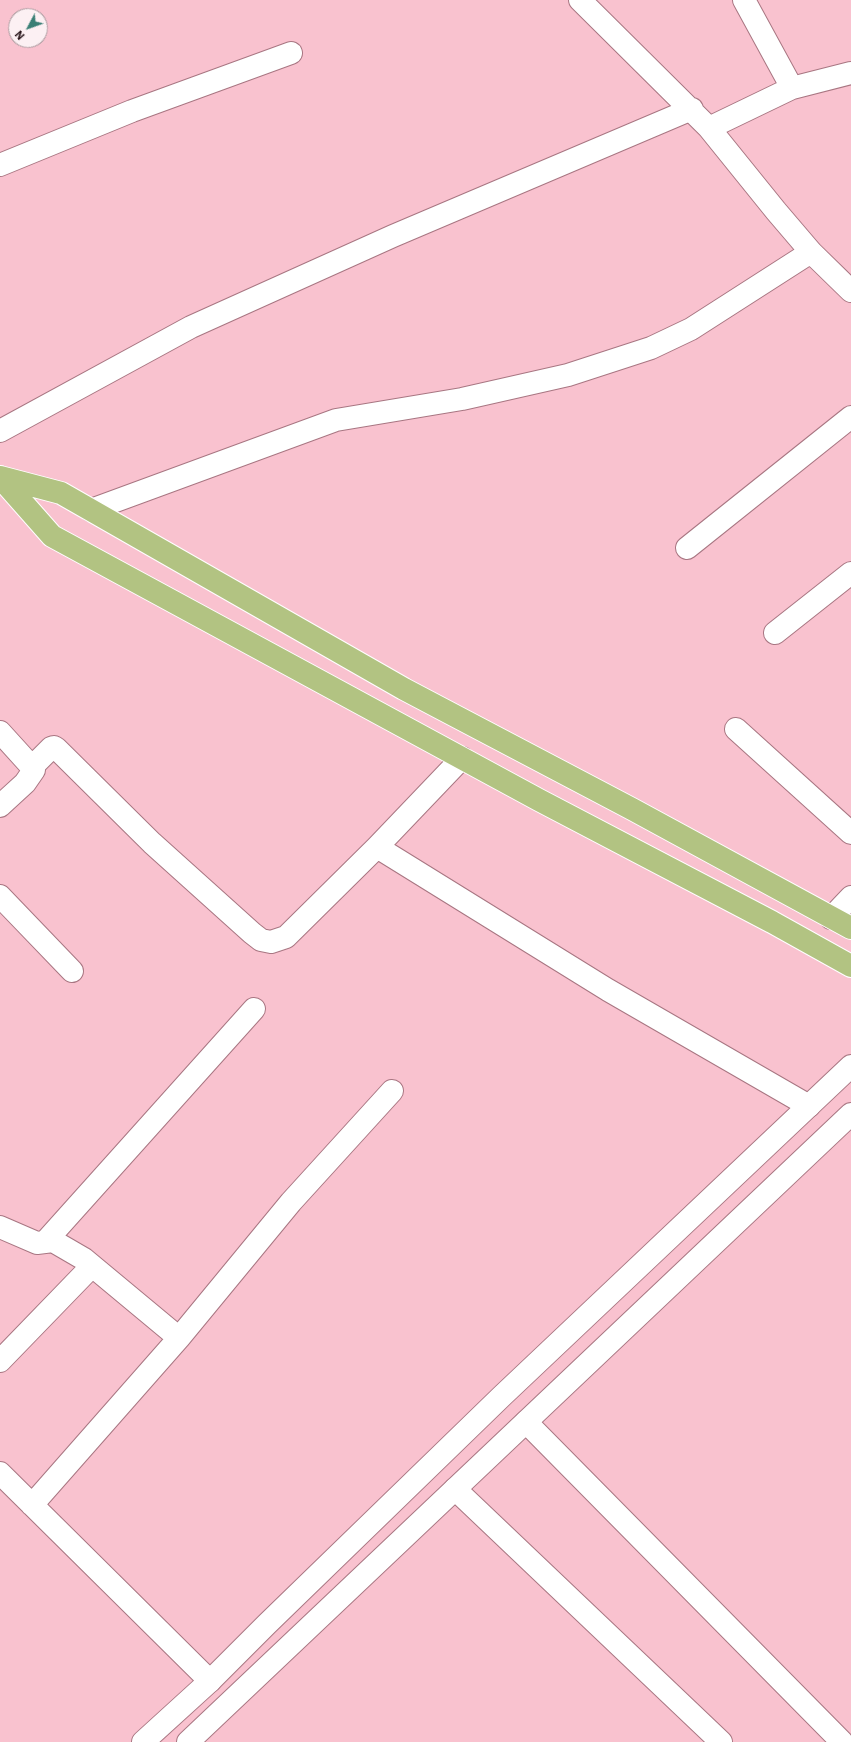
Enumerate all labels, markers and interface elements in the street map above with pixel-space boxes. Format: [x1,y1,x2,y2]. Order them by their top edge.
north arrow [8,8,48,48]
text: N [12,28,28,43]

